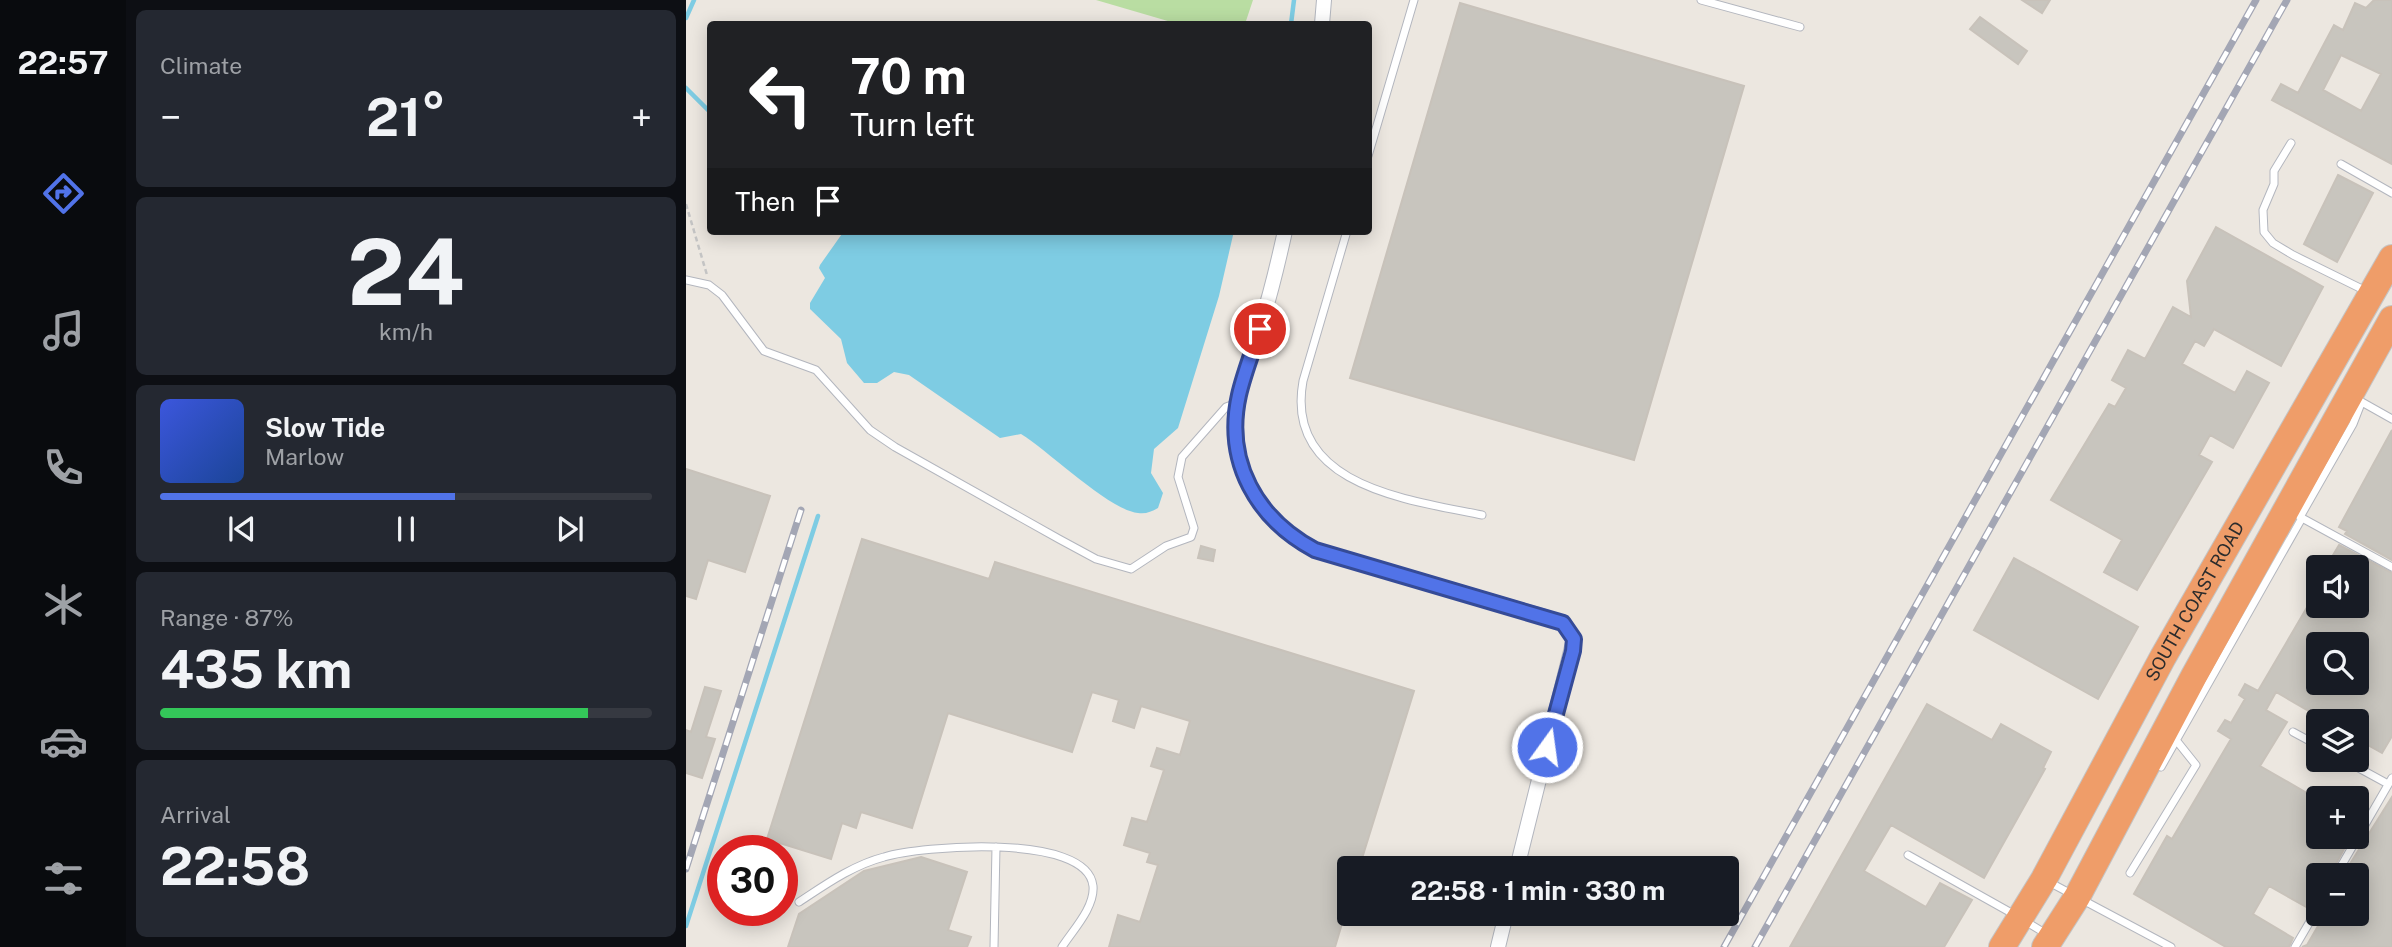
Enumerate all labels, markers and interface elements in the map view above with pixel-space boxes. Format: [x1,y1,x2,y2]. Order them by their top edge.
text: 22:57 [18,44,108,81]
text: 70 m [850,47,967,105]
icon: left [735,49,826,140]
text: Climate [160,52,242,79]
text: 21° [366,87,446,148]
text: − [160,95,181,140]
text: + [631,95,652,140]
text: Turn left [850,106,975,143]
icon: directions [39,169,88,218]
icon: arrive [809,182,847,220]
text: Then [735,186,795,217]
text: 24 [347,219,465,325]
pin [1230,299,1290,359]
icon: music [39,306,88,355]
icon: arrive [1241,310,1279,348]
text: km/h [379,318,433,345]
text: Slow Tide [265,412,385,443]
icon: phone [39,443,88,492]
text: Marlow [265,443,344,470]
icon: previous [223,510,261,548]
icon: pause [387,510,425,548]
icon: next [551,510,589,548]
street label: SOUTH COAST ROAD [2141,518,2249,685]
map controls [2306,555,2369,926]
button: sound [2306,555,2369,618]
icon: climate [39,580,88,629]
text: Range · 87% [160,604,294,631]
button: search [2306,632,2369,695]
text: 435 km [160,639,352,700]
button: layers [2306,709,2369,772]
position arrow [1510,710,1584,784]
icon: car [39,717,88,766]
button: + [2306,786,2369,849]
text: Arrival [160,801,231,828]
speed limit sign: 30 [707,835,798,926]
text: 22:58 [160,836,310,897]
icon: filters [39,854,88,903]
button: − [2306,863,2369,926]
text: 22:58 · 1 min · 330 m [1411,875,1665,906]

